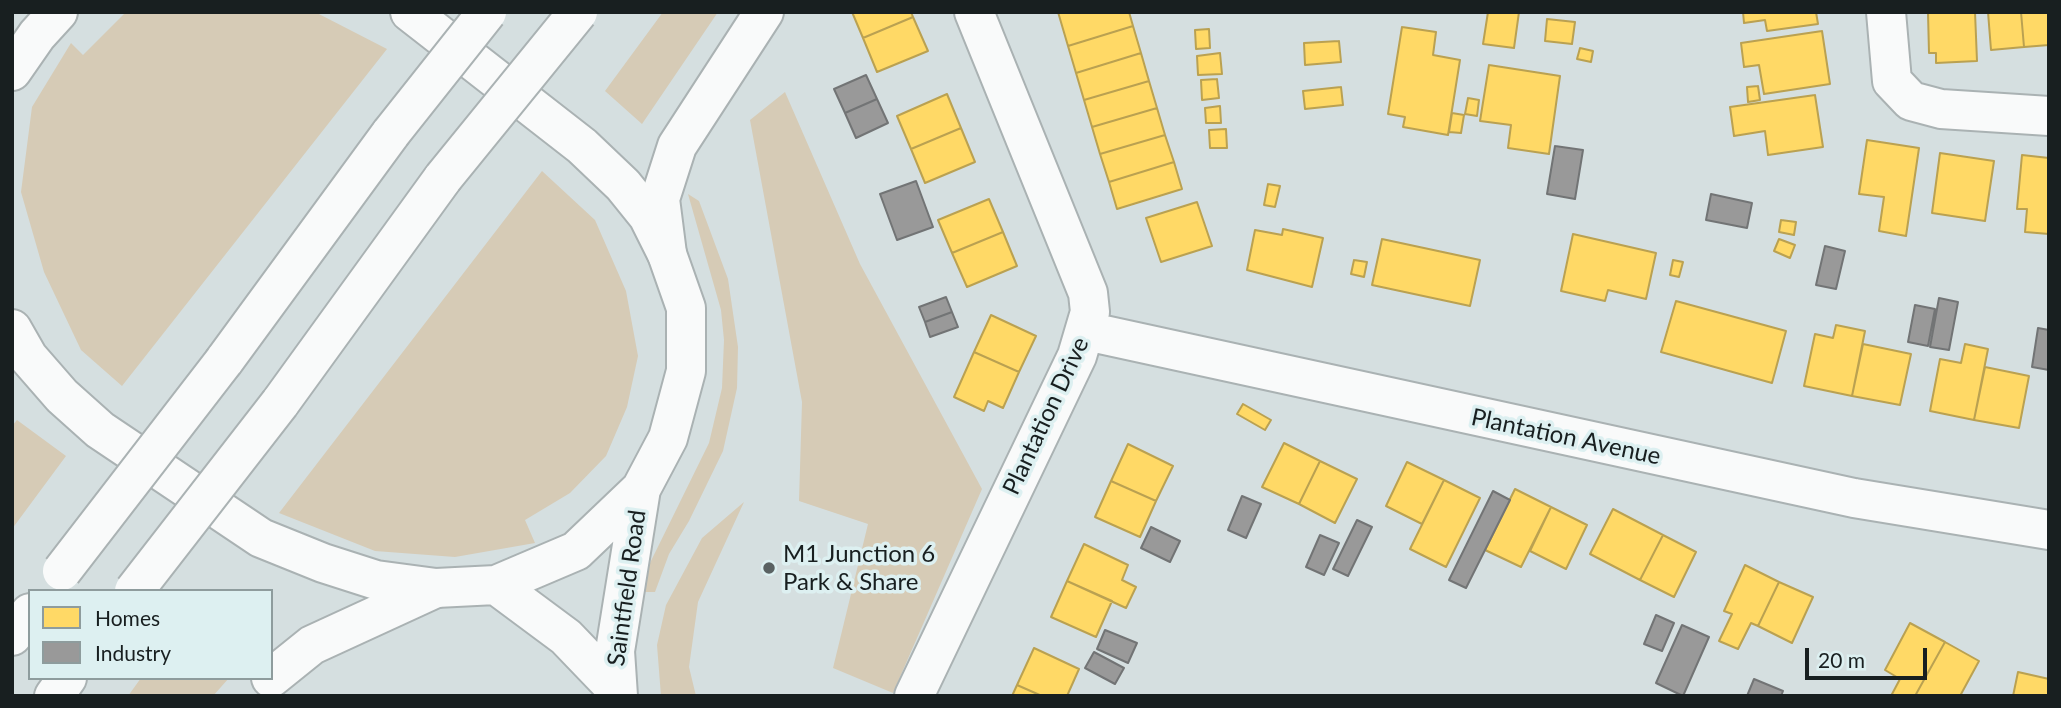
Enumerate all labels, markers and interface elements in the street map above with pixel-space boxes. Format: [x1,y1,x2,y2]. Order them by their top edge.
street label: Plantation Drive [997,333,1095,499]
street label: Plantation Avenue [1469,403,1663,471]
street label: Saintfield Road [602,508,652,668]
place label: M1 Junction 6 Park & Share [783,540,935,596]
marker: M1 Junction 6 Park & Share [761,560,777,576]
legend [28,589,273,680]
text: Homes [95,605,160,630]
scale bar [1809,634,1932,678]
text: Industry [95,640,171,665]
text: 20 m [1818,647,1865,672]

